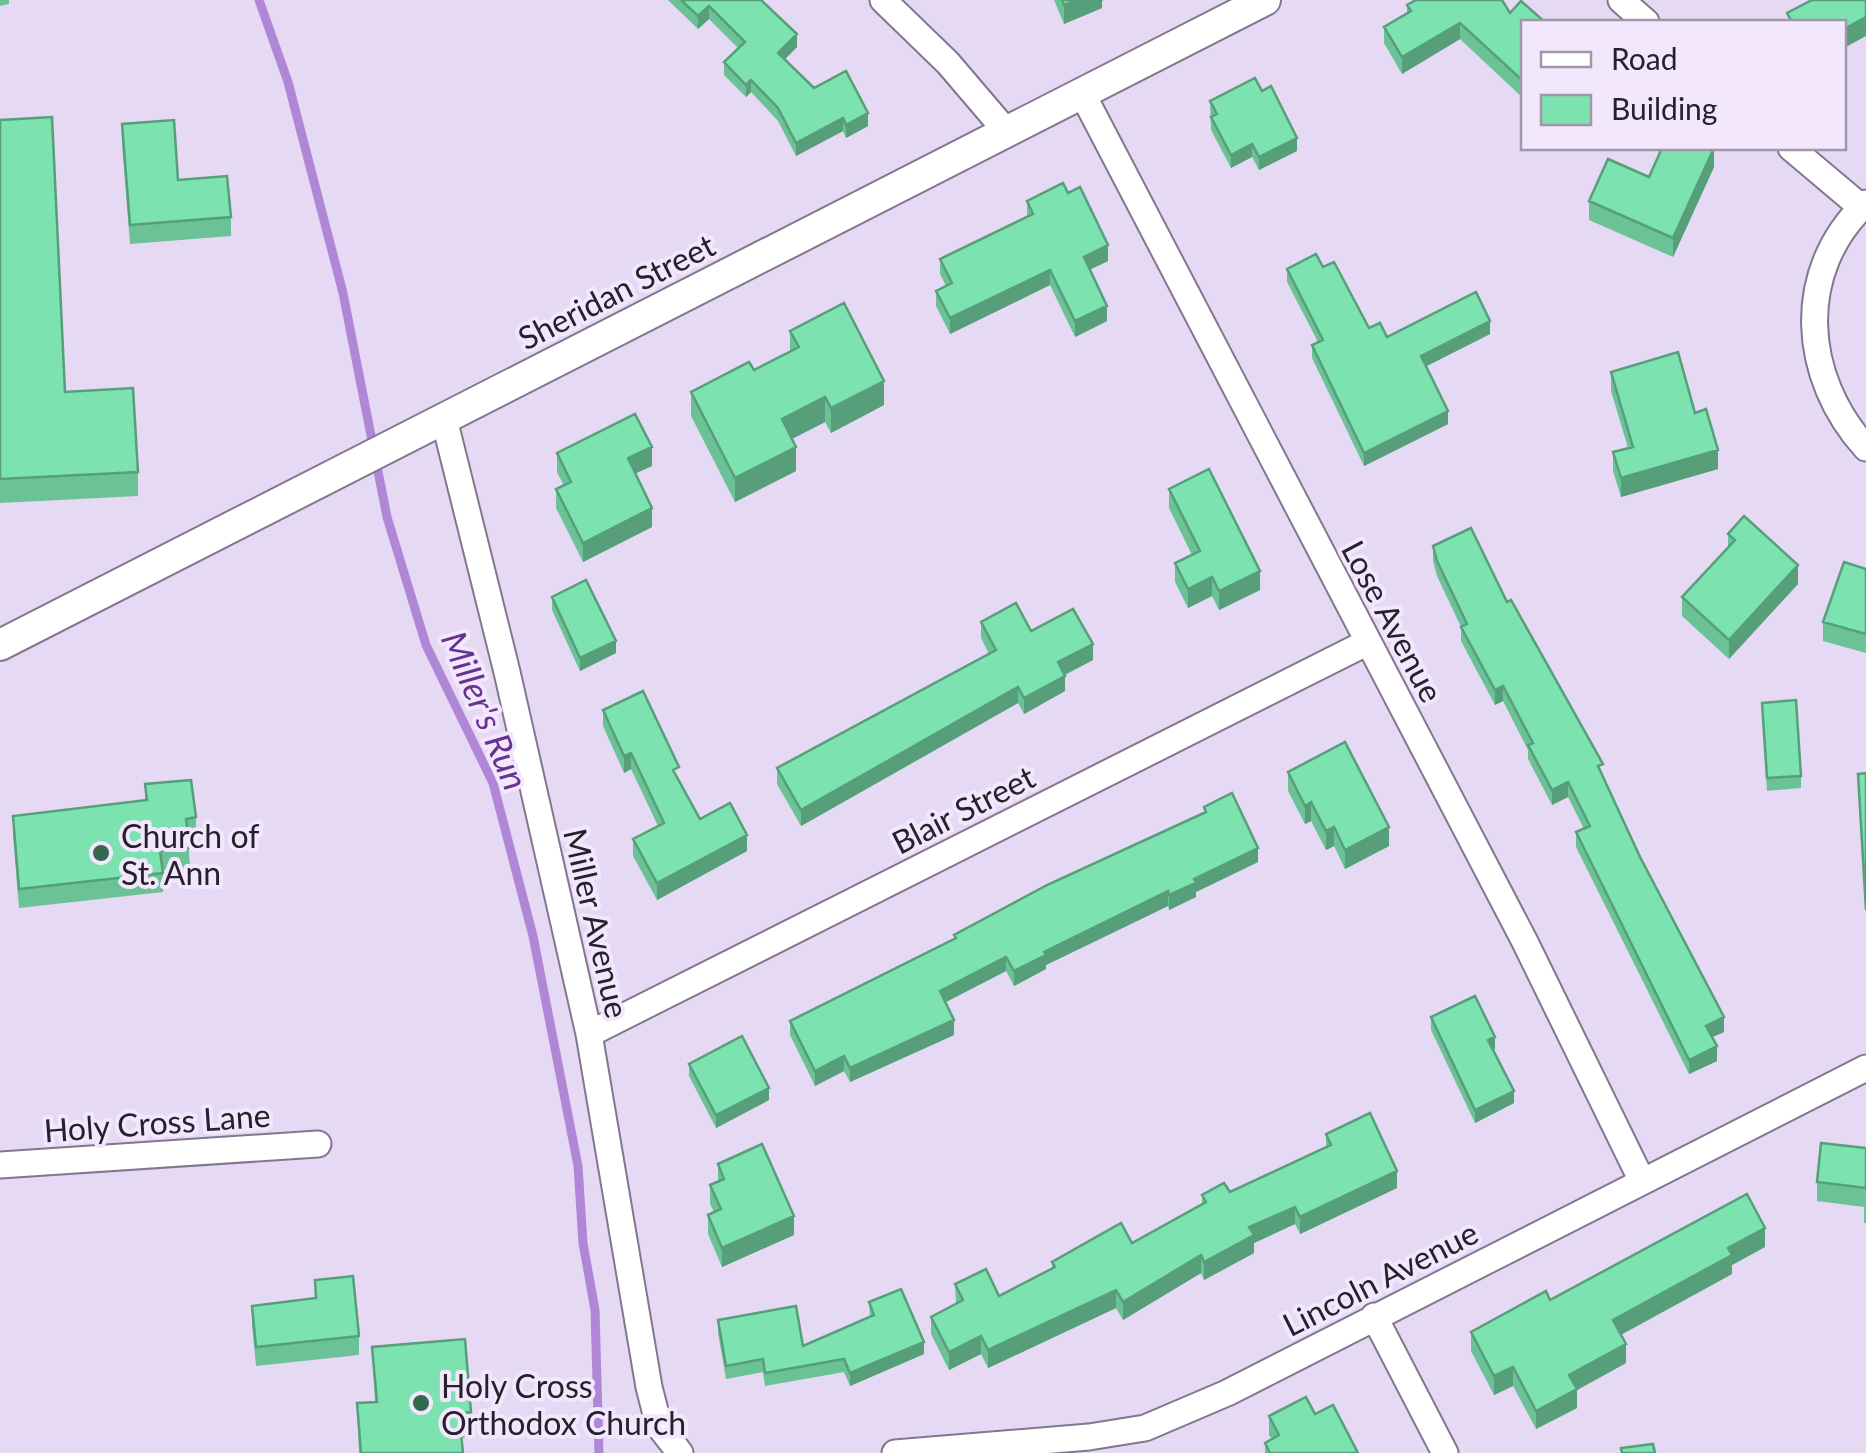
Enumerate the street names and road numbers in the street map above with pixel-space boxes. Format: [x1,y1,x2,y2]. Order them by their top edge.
street label: Sheridan Street [511,225,721,357]
street label: Lose Avenue [1334,534,1452,708]
street label: Blair Street [885,756,1041,862]
street label: Miller Avenue [556,824,638,1022]
street label: Holy Cross Lane [42,1095,272,1149]
street label: Lincoln Avenue [1276,1212,1484,1344]

